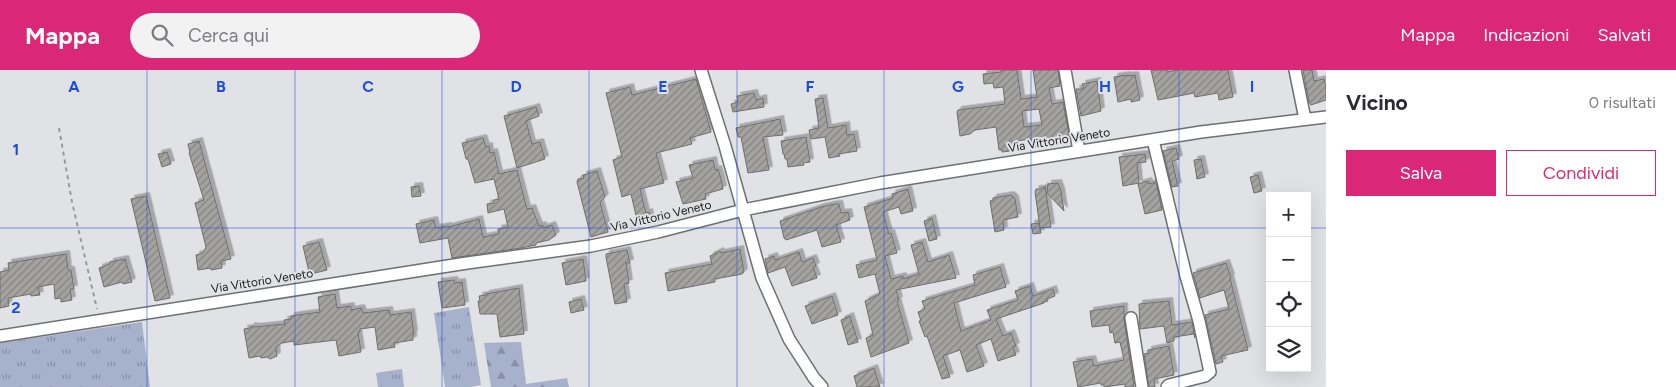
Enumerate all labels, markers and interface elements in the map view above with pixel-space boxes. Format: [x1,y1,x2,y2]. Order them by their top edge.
search box [130,13,480,58]
text: Mappa [25,21,100,50]
icon: search [148,21,176,49]
text: Cerca qui [188,24,269,47]
text: Mappa [1400,24,1455,46]
text: Indicazioni [1483,24,1569,46]
text: Salvati [1597,24,1651,46]
text: A [68,77,80,96]
text: B [216,77,226,96]
text: C [362,77,374,96]
text: D [510,77,522,96]
text: E [658,77,668,96]
text: F [806,77,815,96]
text: G [952,77,964,96]
text: H [1099,77,1111,96]
text: I [1250,77,1254,96]
text: Vicino [1346,90,1408,115]
text: 0 risultati [1589,93,1656,112]
street label: Via Vittorio Veneto [1007,125,1111,155]
text: 1 [13,140,19,159]
button: Salva [1346,150,1496,196]
button: Condividi [1506,150,1656,196]
map controls [1266,192,1311,372]
button: + [1266,192,1311,237]
street label: Via Vittorio Veneto [609,198,713,234]
button: − [1266,237,1311,282]
street label: Via Vittorio Veneto [210,266,314,296]
button: locate [1266,282,1311,327]
text: 2 [11,298,21,317]
button: layers [1266,327,1311,372]

